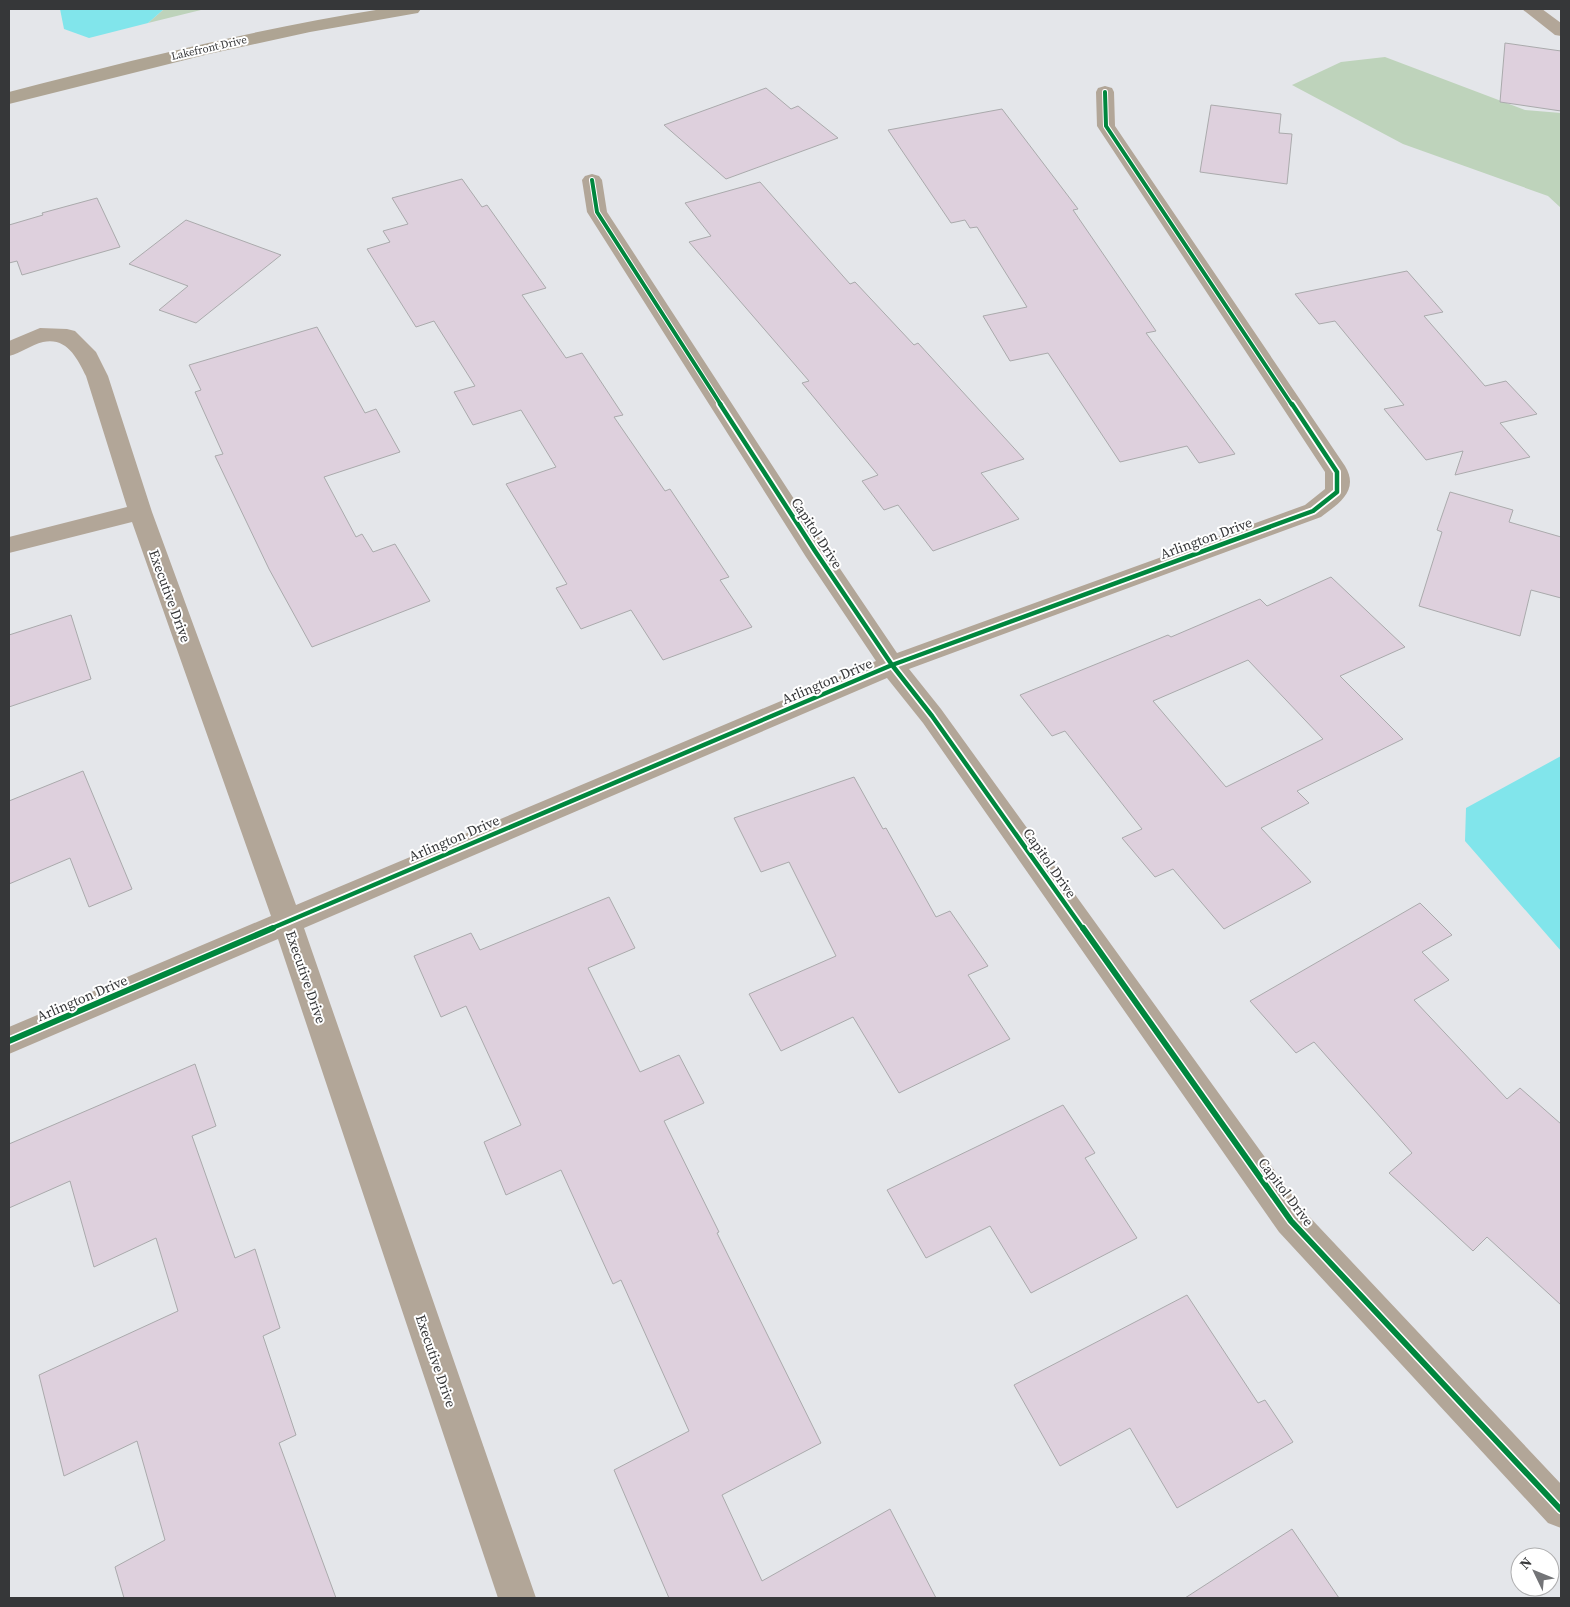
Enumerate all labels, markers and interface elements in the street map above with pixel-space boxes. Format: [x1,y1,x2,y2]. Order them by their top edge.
street label: Lakefront Drive [170,32,249,64]
street label: Capitol Drive [786,493,848,573]
street label: Arlington Drive [1157,512,1255,564]
street label: Executive Drive [144,547,196,645]
street label: Arlington Drive [778,653,876,709]
street label: Arlington Drive [405,810,503,866]
street label: Capitol Drive [1018,824,1082,902]
street label: Executive Drive [281,928,331,1026]
street label: Arlington Drive [33,970,131,1026]
street label: Capitol Drive [1254,1154,1318,1230]
street label: Executive Drive [411,1312,461,1410]
north arrow [1510,1547,1560,1597]
text: N [1515,1553,1536,1574]

